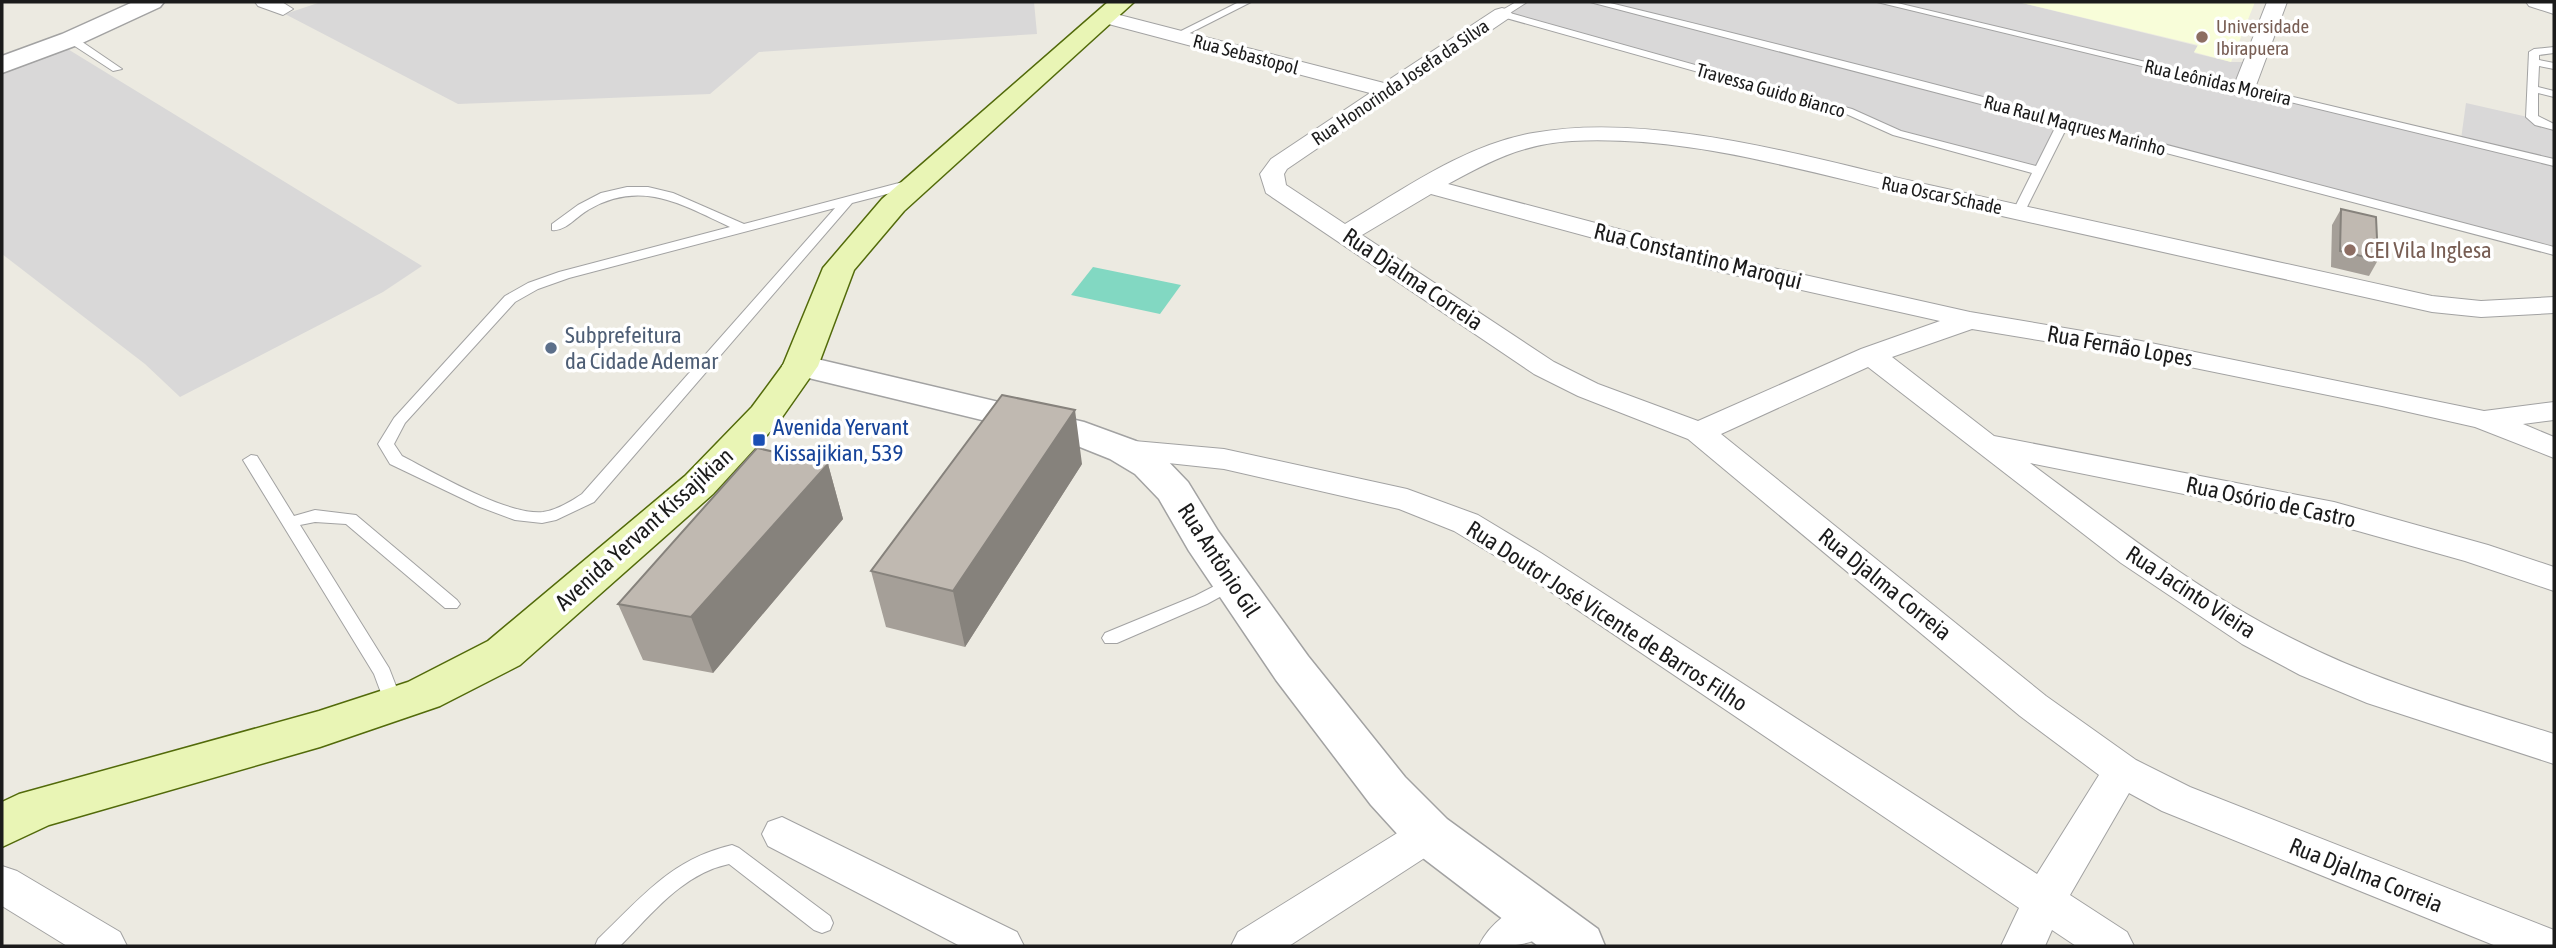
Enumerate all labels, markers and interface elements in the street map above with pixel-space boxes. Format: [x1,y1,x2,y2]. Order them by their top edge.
street label: Rua Honorinda Josefa da Silva [1307,14,1493,150]
place label: Universidade Ibirapuera [2216,15,2309,59]
street label: Rua Sebastopol [1191,29,1301,79]
marker: Universidade Ibirapuera [2194,29,2210,45]
street label: Rua Leônidas Moreira [2142,54,2294,110]
street label: Travessa Guido Bianco [1694,58,1848,122]
street label: Rua Raul Maqrues Marinho [1982,90,2168,160]
street label: Rua Oscar Schade [1880,171,2004,219]
street label: Rua Constantino Maroqui [1591,218,1805,294]
street label: Rua Djalma Correia [1338,223,1488,335]
place label: CEI Vila Inglesa [2364,237,2492,263]
marker: CEI Vila Inglesa [2342,242,2358,258]
street label: Rua Fernão Lopes [2045,320,2195,372]
place label: Subprefeitura da Cidade Ademar [565,322,719,374]
marker: Subprefeitura da Cidade Ademar [543,340,559,356]
place label: Avenida Yervant Kissajikian, 539 [773,414,909,466]
marker: Avenida Yervant Kissajikian, 539 [751,432,767,448]
street label: Avenida Yervant Kissajikian [550,442,738,616]
street label: Rua Osório de Castro [2184,471,2358,533]
street label: Rua Antônio Gil [1173,498,1265,622]
street label: Rua Doutor José Vicente de Barros Filho [1462,515,1752,717]
street label: Rua Djalma Correia [1813,523,1957,645]
street label: Rua Jacinto Vieira [2121,540,2261,644]
street label: Rua Djalma Correia [2286,832,2446,918]

